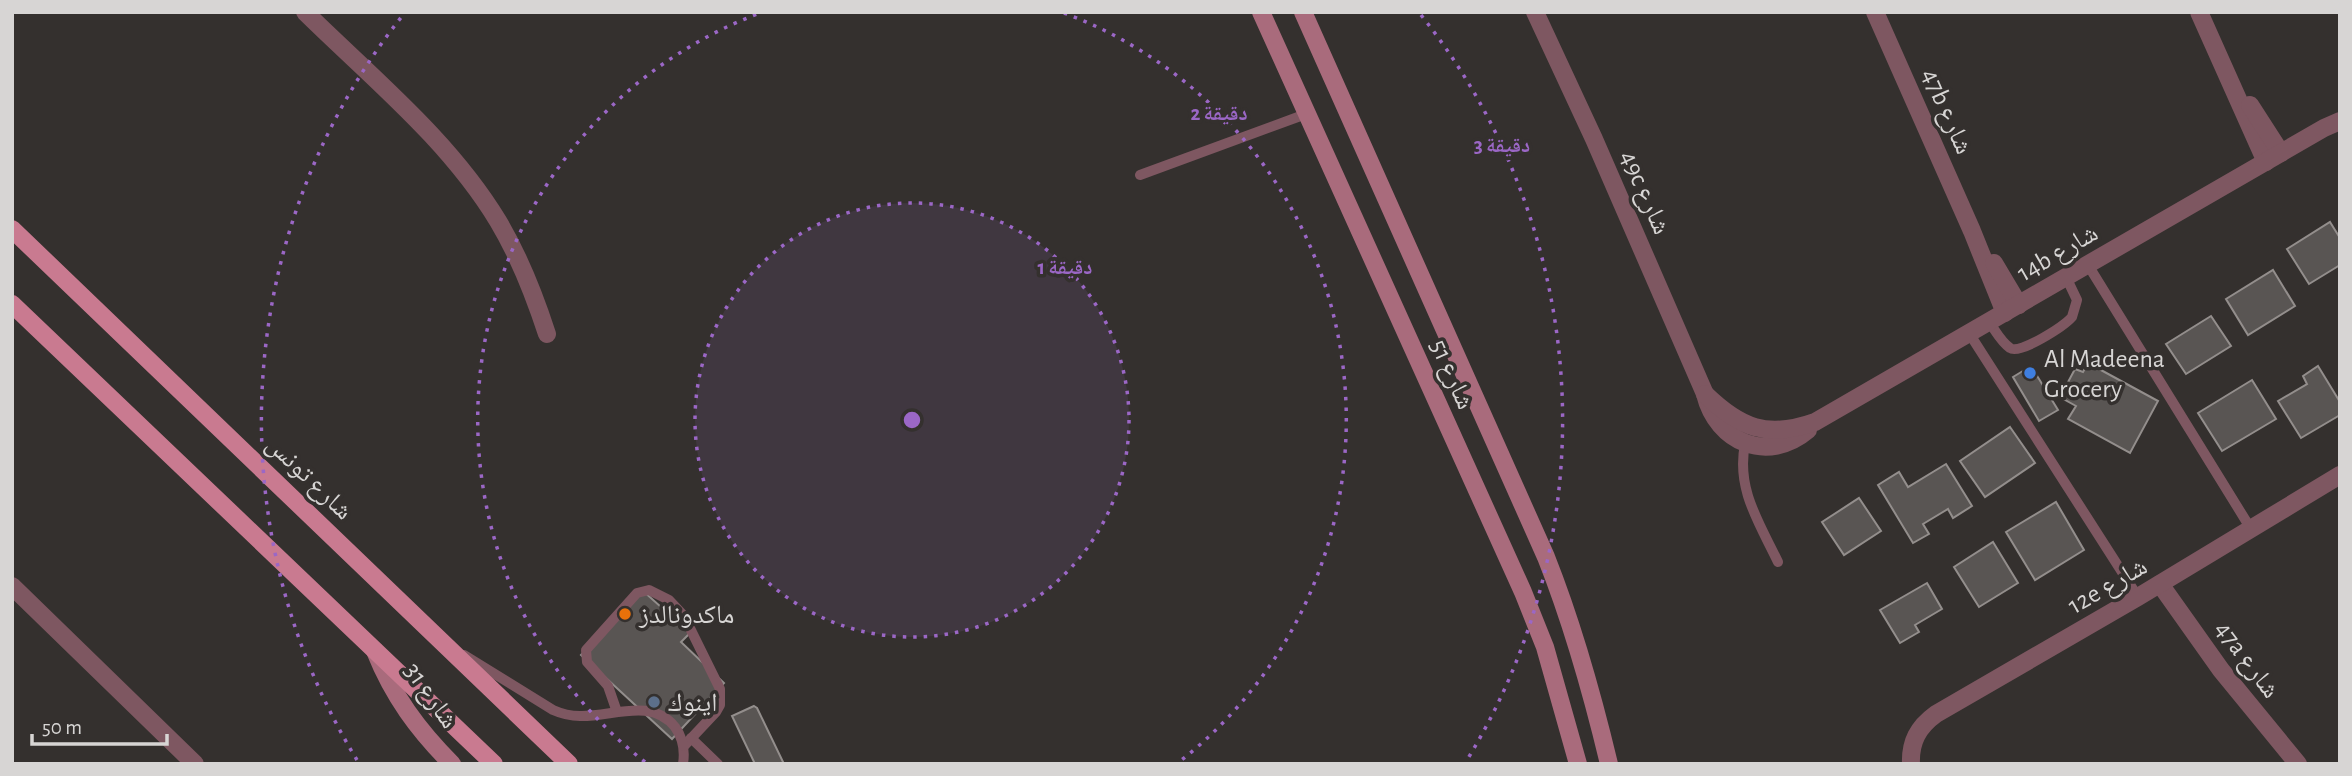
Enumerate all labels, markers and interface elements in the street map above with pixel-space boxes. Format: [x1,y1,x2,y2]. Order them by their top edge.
street label: 47b شارع [1915,65,1977,159]
text: 2 دقيقة [1190,103,1248,125]
text: 3 دقيقة [1474,135,1530,157]
street label: 49c شارع [1613,147,1675,239]
street label: 14b شارع [2013,219,2103,288]
text: 1 دقيقة [1038,257,1092,279]
street label: شارع 51 [1423,336,1479,414]
place label: Al Madeena Grocery [2044,346,2165,402]
marker: Al Madeena Grocery [2022,365,2038,381]
centre of rings [900,408,924,432]
street label: شارع تونس [260,431,357,526]
street label: 12e شارع [2064,553,2152,620]
place label: ماكدونالدز [638,602,734,629]
marker: ماكدونالدز [617,606,633,622]
street label: 47a شارع [2208,616,2284,704]
street label: شارع 31 [398,658,463,734]
place label: اينوك [668,690,717,717]
marker: اينوك [646,694,662,710]
scale bar [32,702,166,746]
text: 50 m [42,717,82,738]

